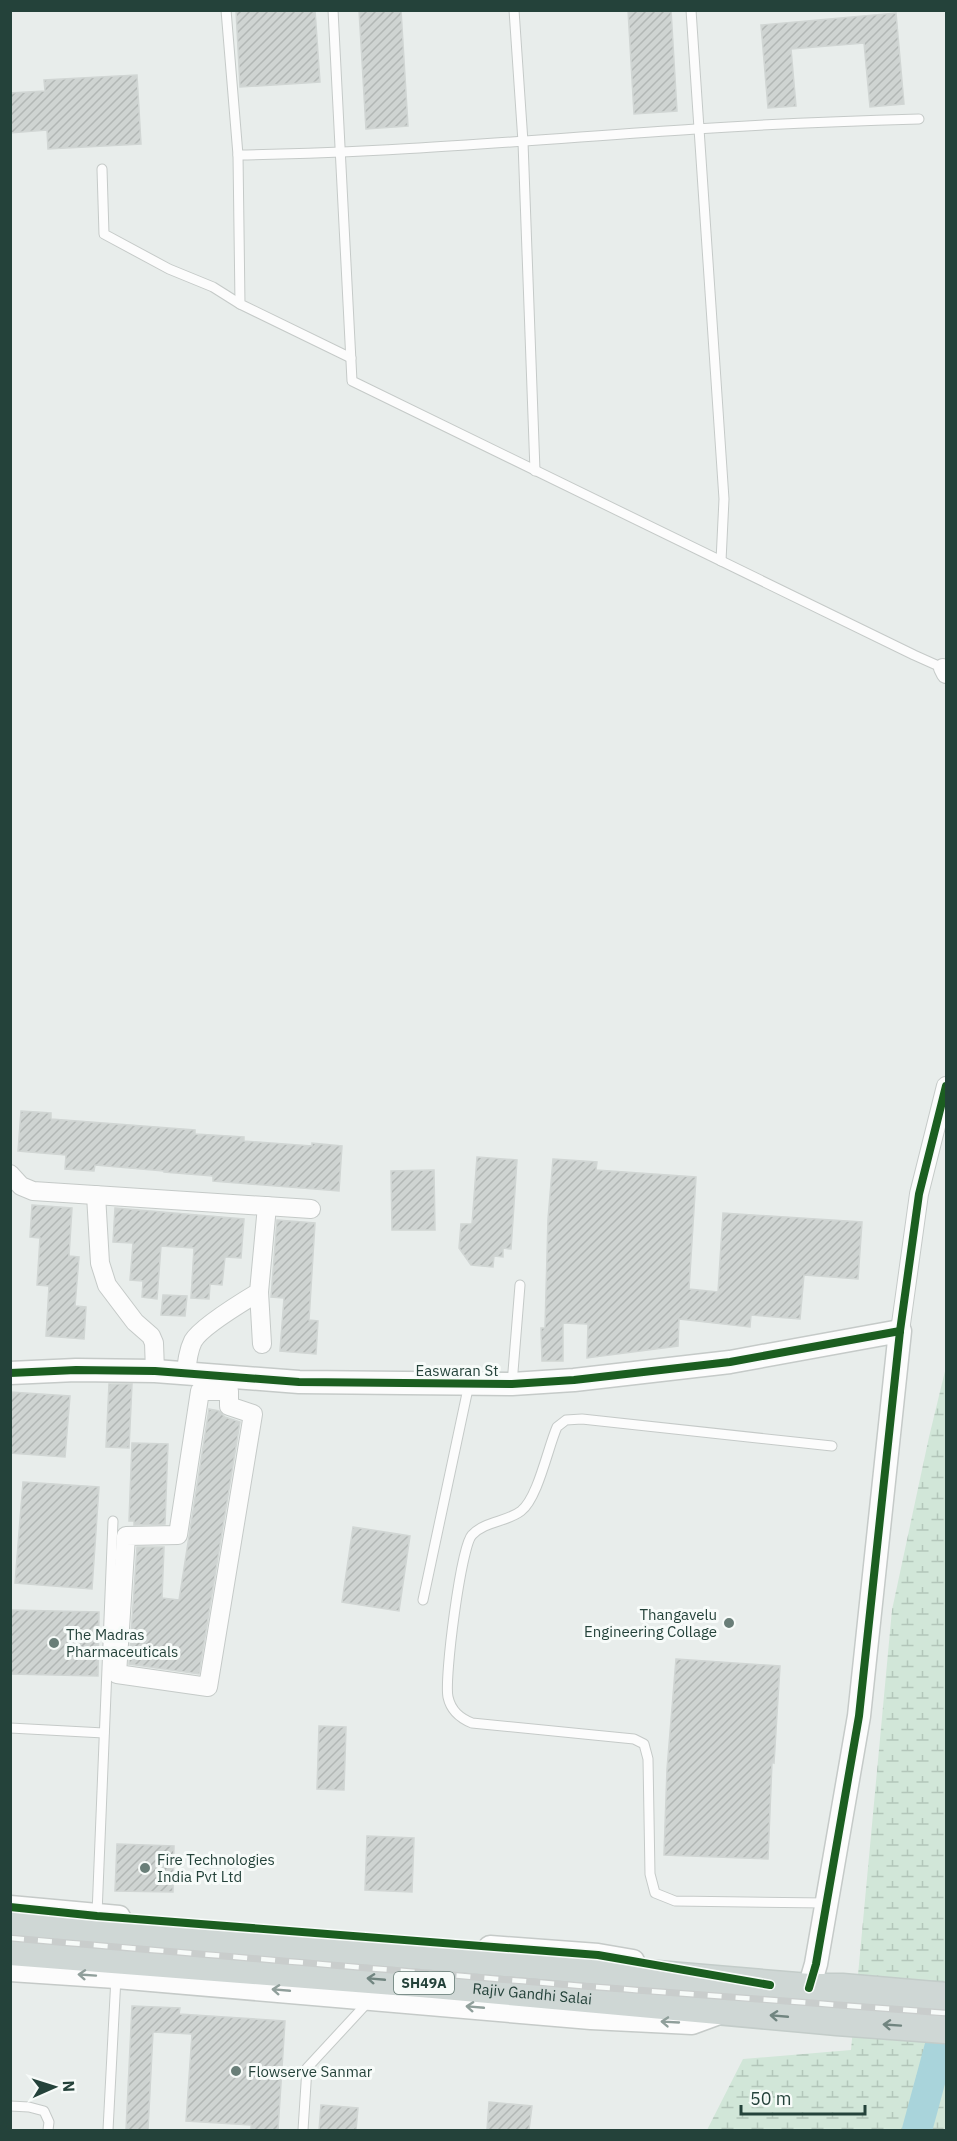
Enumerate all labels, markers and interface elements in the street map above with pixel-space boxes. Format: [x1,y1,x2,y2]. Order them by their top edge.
street label: Easwaran St [416,1361,498,1380]
place label: Thangavelu Engineering Collage [584,1605,717,1641]
marker: Thangavelu Engineering Collage [722,1616,736,1630]
place label: The Madras Pharmaceuticals [66,1625,178,1661]
marker: The Madras Pharmaceuticals [47,1636,61,1650]
place label: Fire Technologies India Pvt Ltd [157,1850,275,1886]
marker: Fire Technologies India Pvt Ltd [138,1861,152,1875]
one-way arrow [77,1969,97,1980]
road number: SH49A [394,1972,454,1994]
one-way arrow [366,1973,386,1984]
street label: Rajiv Gandhi Salai [472,1978,593,2008]
one-way arrow [272,1985,292,1996]
one-way arrow [466,2001,486,2012]
one-way arrow [770,2010,789,2021]
one-way arrow [660,2016,680,2027]
one-way arrow [882,2020,902,2031]
north arrow [24,2057,84,2117]
place label: Flowserve Sanmar [248,2062,373,2081]
marker: Flowserve Sanmar [229,2064,243,2078]
scale bar [741,2078,866,2116]
text: N [59,2080,79,2093]
text: 50 m [750,2087,792,2110]

